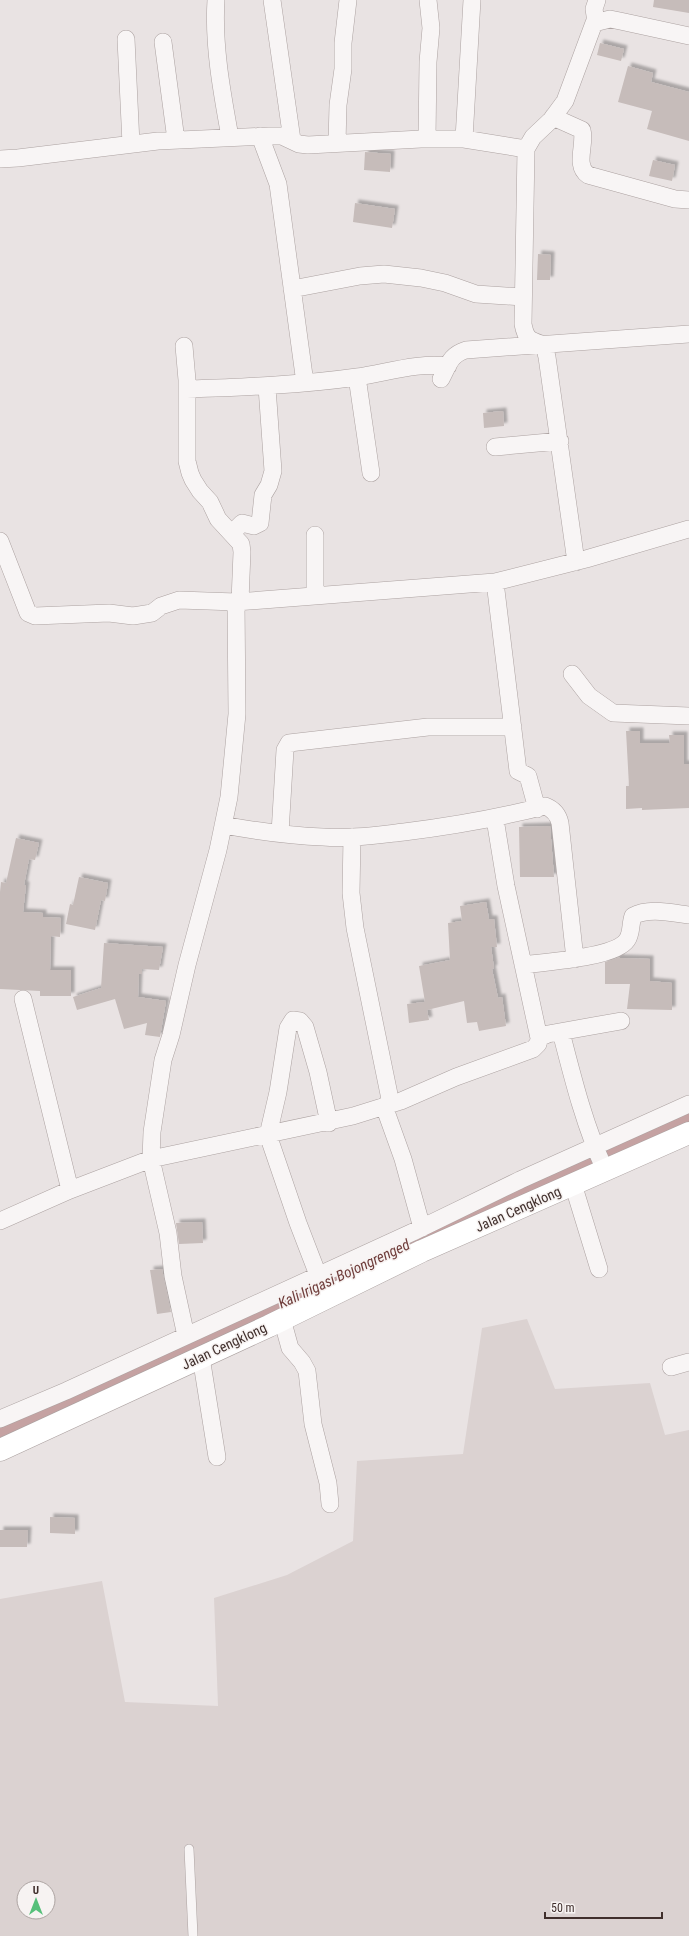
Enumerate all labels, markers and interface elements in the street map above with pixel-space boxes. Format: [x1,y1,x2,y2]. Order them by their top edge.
street label: Jalan Cengklong [473,1183,563,1235]
water label: Kali Irigasi Bojongrenged [275,1235,413,1312]
street label: Jalan Cengklong [179,1319,269,1373]
north arrow [16,1880,56,1920]
text: U [33,1884,39,1897]
scale bar [545,1894,662,1920]
text: 50 m [551,1901,575,1915]

